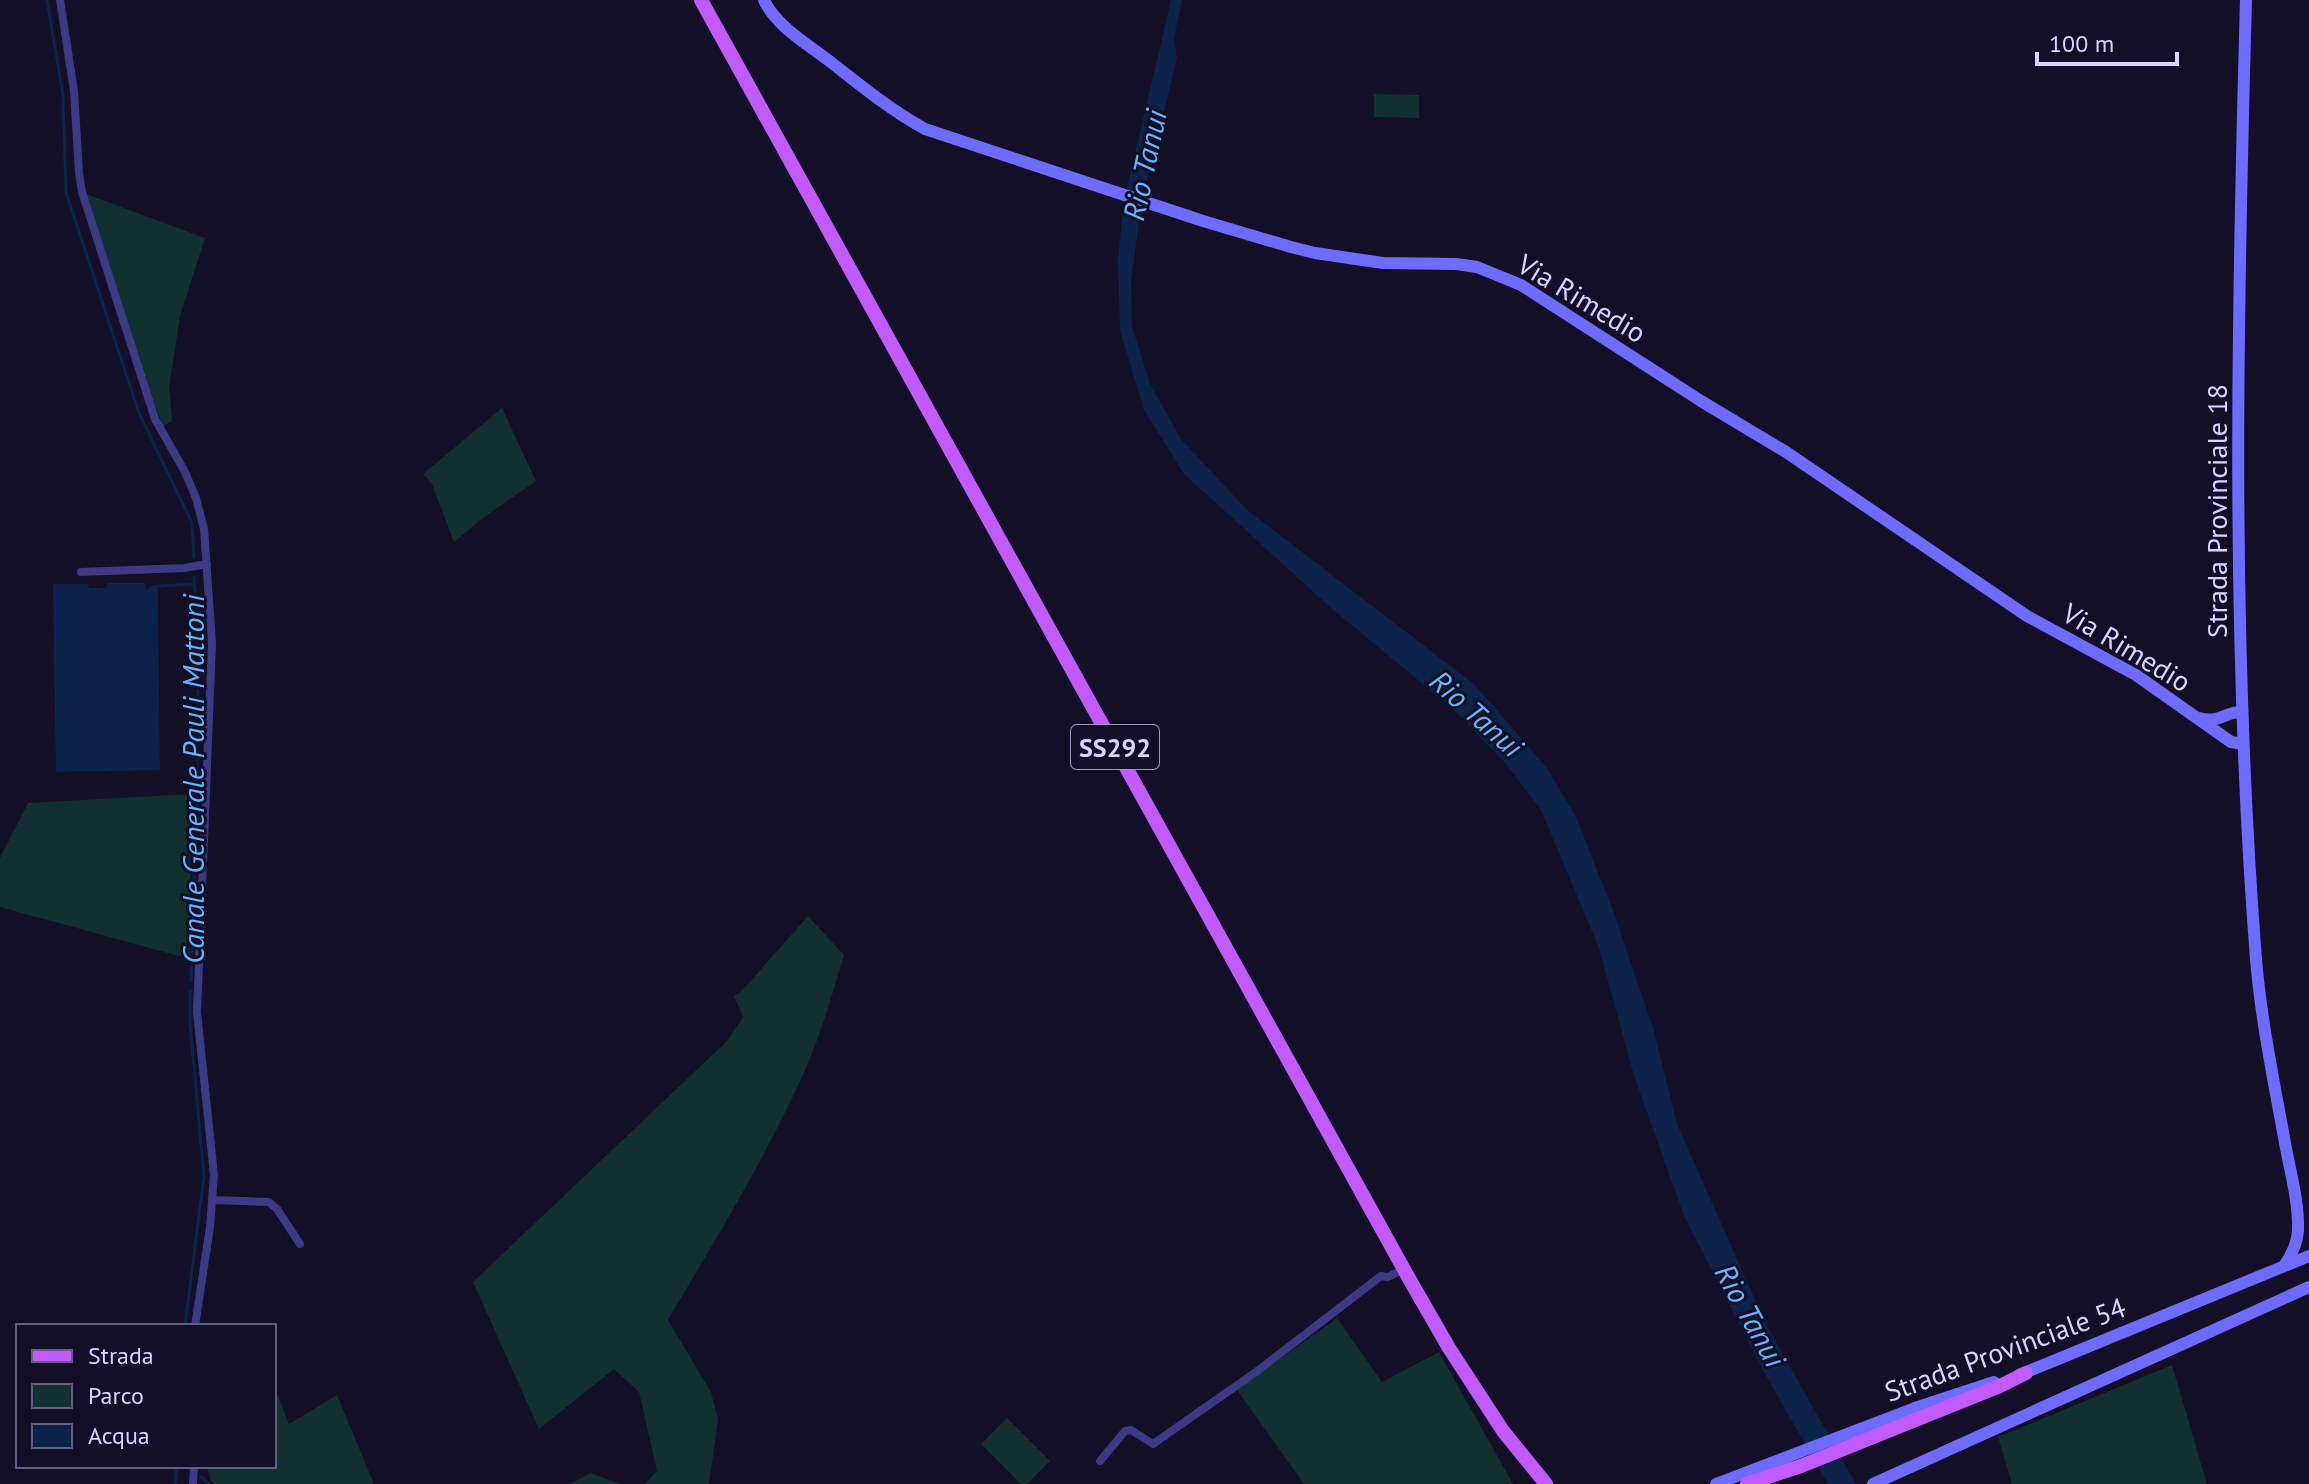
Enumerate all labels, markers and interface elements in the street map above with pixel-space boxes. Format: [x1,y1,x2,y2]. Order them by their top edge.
scale bar [2037,16,2177,66]
text: 100 m [2049,28,2114,59]
water label: Rio Tanui [1113,105,1175,224]
street label: Via Rimedio [1510,245,1653,351]
street label: Strada Provinciale 18 [2198,384,2235,638]
water label: Canale Generale Pauli Mattoni [173,593,212,964]
street label: Via Rimedio [2055,594,2198,700]
water label: Rio Tanui [1422,661,1533,766]
road number: SS292 [1071,725,1159,769]
water label: Rio Tanui [1707,1256,1796,1375]
street label: Strada Provinciale 54 [1879,1288,2131,1410]
legend [16,1324,276,1468]
text: Strada [88,1340,154,1371]
text: Parco [88,1380,144,1411]
text: Acqua [88,1420,150,1451]

